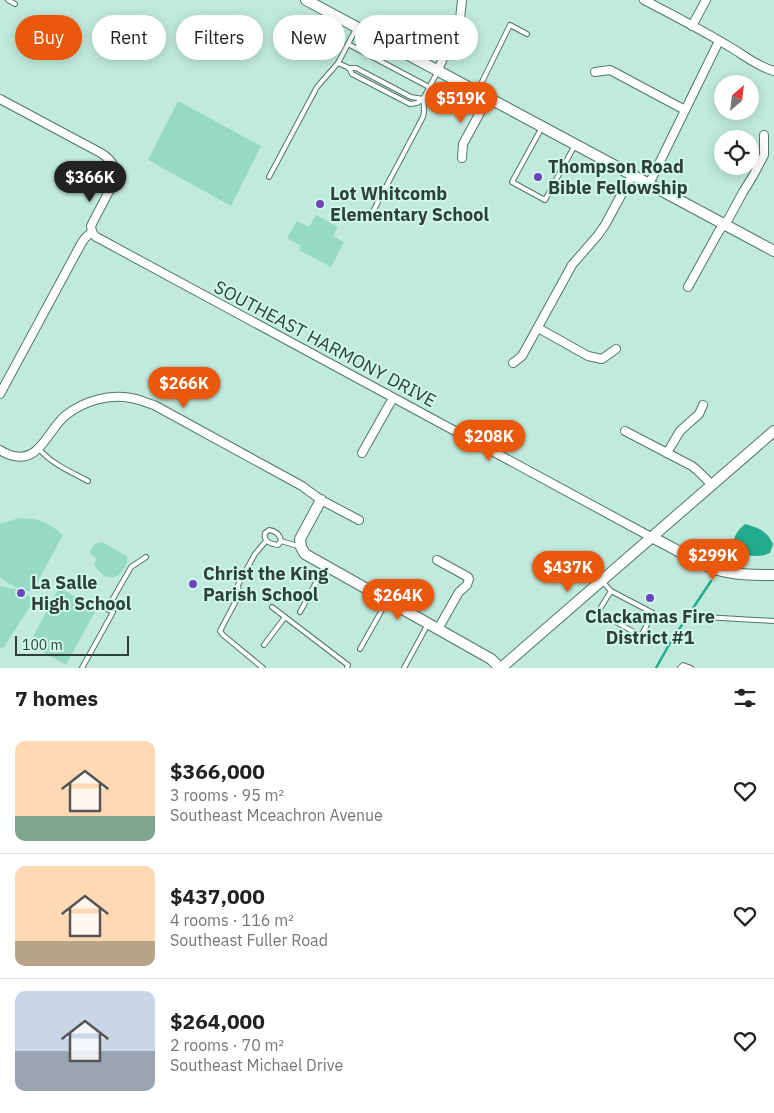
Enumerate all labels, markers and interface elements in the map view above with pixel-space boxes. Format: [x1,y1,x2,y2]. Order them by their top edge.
chip: Buy [15,15,82,60]
chip: Rent [92,15,166,60]
chip: Filters [176,15,263,60]
chip: New [273,15,345,60]
chip: Apartment [355,15,478,60]
north arrow [714,75,759,120]
map controls [714,75,759,175]
pin: $519K [426,82,496,124]
text: $519K [436,88,486,108]
button: locate [714,130,759,175]
place label: Thompson Road Bible Fellowship [548,155,688,199]
pin: $366K [55,160,125,203]
text: $366K [65,167,115,187]
marker: Thompson Road Bible Fellowship [532,171,544,183]
place label: Lot Whitcomb Elementary School [330,182,489,226]
marker: Lot Whitcomb Elementary School [314,198,326,210]
street label: SOUTHEAST HARMONY DRIVE [210,275,440,412]
pin: $266K [149,366,219,409]
text: $266K [159,373,209,393]
pin: $208K [454,420,524,462]
text: $208K [464,426,514,446]
pin: $299K [678,538,748,581]
text: $299K [688,545,738,565]
pin: $437K [533,550,603,593]
text: $437K [543,557,593,577]
place label: Christ the King Parish School [203,562,328,606]
place label: La Salle High School [31,571,132,615]
marker: Christ the King Parish School [187,578,199,590]
pin: $264K [363,578,433,621]
text: $264K [373,585,423,605]
marker: La Salle High School [15,587,27,599]
marker: Clackamas Fire District #1 [644,592,656,604]
place label: Clackamas Fire District #1 [585,605,715,649]
scale bar [15,633,129,656]
text: 100 m [22,636,63,654]
text: 7 homes [15,684,98,712]
icon: filters [731,684,759,712]
text: $366,000 [170,757,265,785]
icon: home [55,761,115,821]
icon: heart [731,777,759,805]
text: 3 rooms · 95 m² [170,785,284,805]
text: Southeast Mceachron Avenue [170,805,383,825]
text: $437,000 [170,882,265,910]
icon: home [55,886,115,946]
icon: heart [731,902,759,930]
text: 4 rooms · 116 m² [170,910,294,930]
text: Southeast Fuller Road [170,930,328,950]
text: $264,000 [170,1007,265,1035]
icon: home [55,1011,115,1071]
icon: heart [731,1027,759,1055]
text: 2 rooms · 70 m² [170,1035,284,1055]
text: Southeast Michael Drive [170,1055,343,1075]

